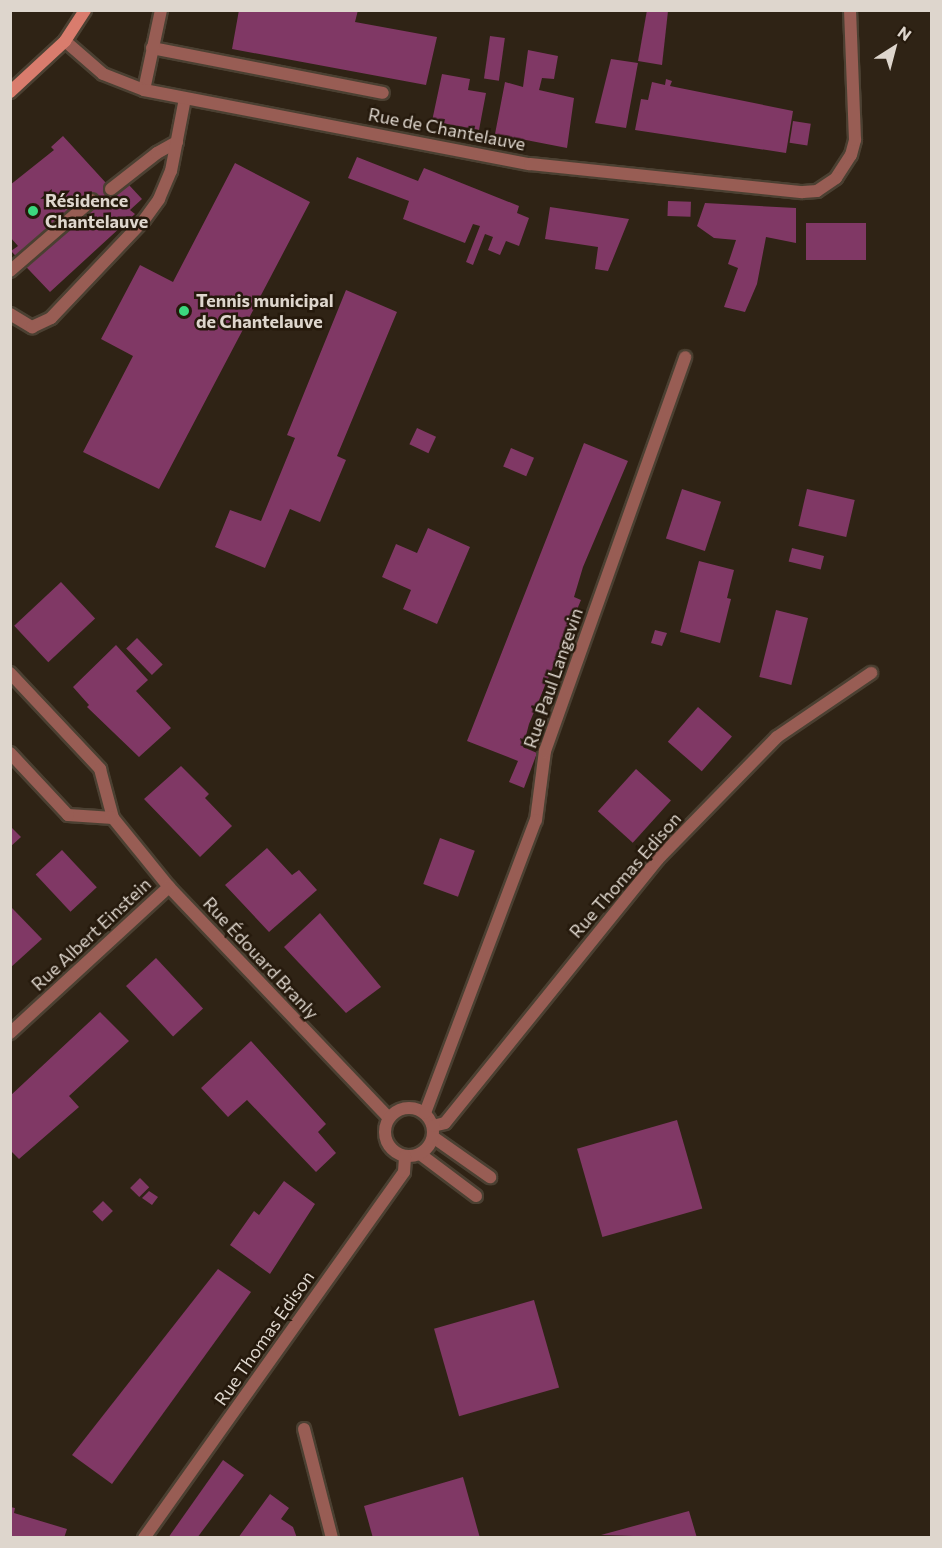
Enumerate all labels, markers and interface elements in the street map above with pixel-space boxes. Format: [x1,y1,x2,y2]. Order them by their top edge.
north arrow [864,18,924,78]
text: N [894,22,915,44]
street label: Rue de Chantelauve [366,103,528,155]
place label: Résidence Chantelauve [45,190,148,232]
marker: Résidence Chantelauve [26,204,40,218]
place label: Tennis municipal de Chantelauve [196,290,334,332]
marker: Tennis municipal de Chantelauve [177,304,191,318]
street label: Rue Paul Langevin [519,605,587,751]
street label: Rue Thomas Edison [565,808,685,942]
street label: Rue Albert Einstein [27,873,155,995]
street label: Rue Édouard Branly [199,892,323,1024]
street label: Rue Thomas Edison [209,1267,319,1409]

